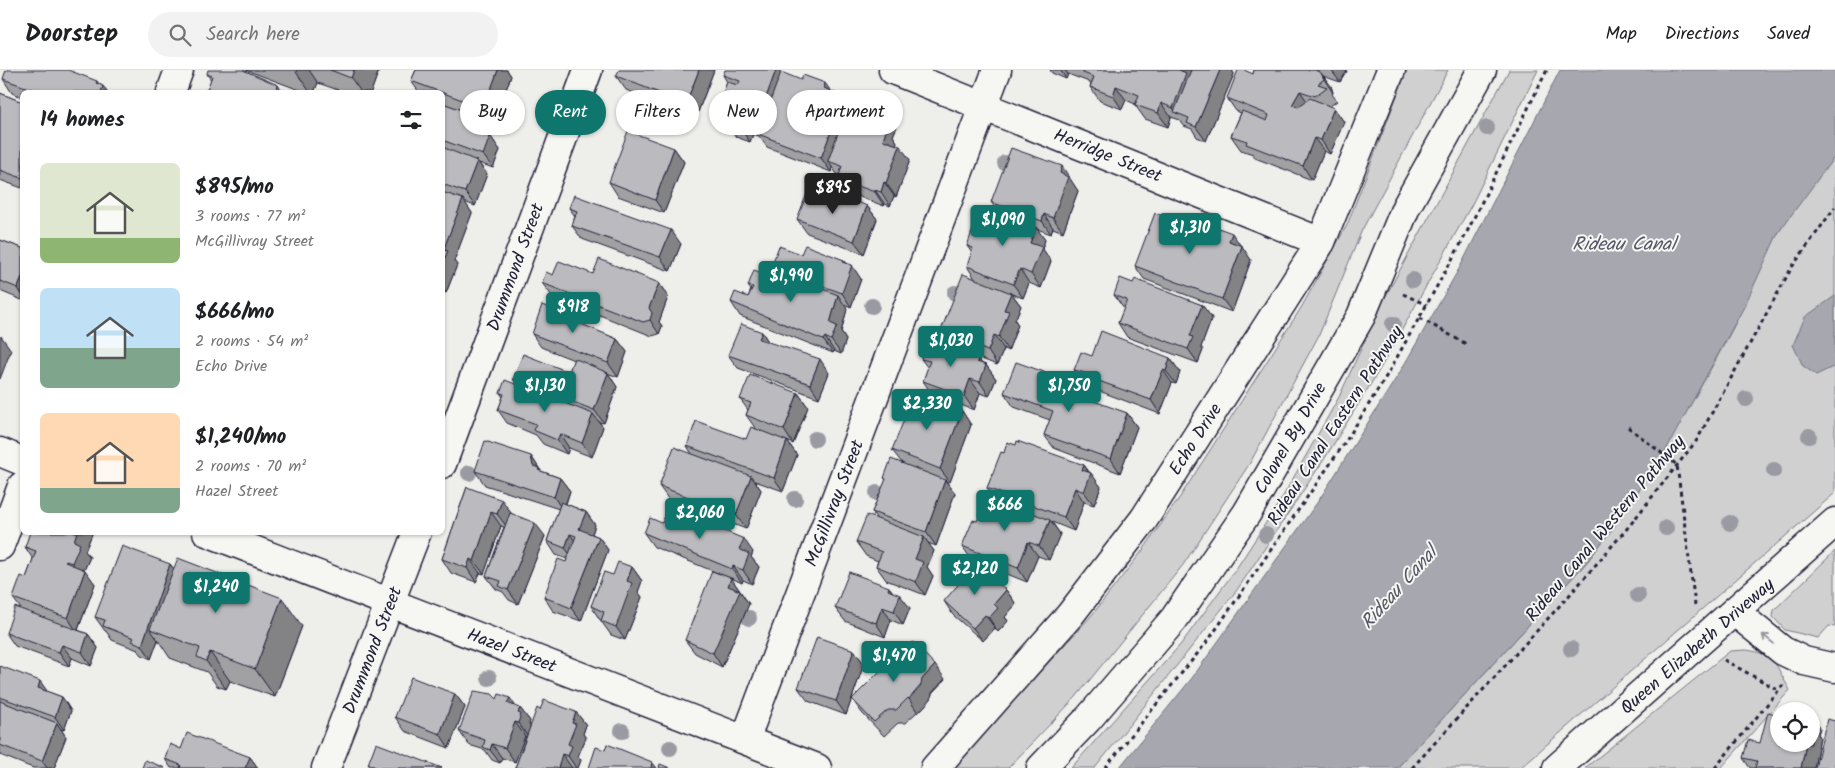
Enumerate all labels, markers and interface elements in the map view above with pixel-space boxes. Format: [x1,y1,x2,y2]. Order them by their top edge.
search box [148,12,498,57]
text: Doorstep [25,15,118,54]
text: Search here [206,20,300,50]
text: Map [1605,20,1637,49]
text: Directions [1665,20,1739,49]
text: Saved [1767,20,1810,49]
icon: search [166,21,194,49]
chip: Buy [460,90,525,135]
chip: Rent [535,90,606,135]
chip: Filters [616,90,699,135]
chip: New [709,90,777,135]
chip: Apartment [787,90,903,135]
text: 14 homes [40,104,125,137]
icon: filters [397,106,425,134]
street label: Herridge Street [1049,121,1167,192]
text: $895/mo [195,171,274,204]
pin: $895 [803,172,863,215]
text: $895 [815,176,851,201]
icon: home [80,183,140,243]
street label: Drummond Street [480,198,553,336]
text: 3 rooms · 77 m² [195,204,305,229]
pin: $1,090 [962,204,1044,247]
text: $1,090 [981,208,1025,233]
pin: $1,310 [1149,212,1231,255]
text: $1,310 [1170,216,1210,241]
text: McGillivray Street [195,229,314,254]
water label: Rideau Canal [1572,230,1679,260]
pin: $1,990 [750,260,832,303]
text: $1,990 [770,264,812,289]
pin: $918 [543,292,603,334]
text: $918 [557,295,589,320]
text: $666/mo [195,296,274,329]
icon: home [80,308,140,368]
street label: Rideau Canal Eastern Pathway [1261,320,1412,532]
pin: $1,030 [910,326,992,368]
text: 2 rooms · 54 m² [195,329,308,354]
text: $1,030 [929,329,973,354]
text: Echo Drive [195,354,267,379]
pin: $1,130 [504,370,586,413]
pin: $1,750 [1028,370,1110,413]
text: $1,130 [525,374,565,399]
text: $1,750 [1048,374,1090,399]
street label: Colonel By Drive [1247,377,1335,500]
pin: $2,330 [886,388,968,431]
text: $2,330 [903,392,951,417]
street label: Echo Drive [1162,398,1231,482]
text: $1,240/mo [195,421,286,454]
street label: Rideau Canal Western Pathway [1519,429,1694,629]
icon: home [80,433,140,493]
street label: McGillivray Street [798,435,873,571]
text: 2 rooms · 70 m² [195,454,306,479]
text: Hazel Street [195,479,278,504]
pin: $666 [975,490,1035,532]
text: $666 [987,493,1023,518]
pin: $2,060 [659,498,741,540]
text: $2,060 [676,501,724,526]
water label: Rideau Canal [1354,537,1447,637]
pin: $2,120 [934,554,1016,596]
text: $2,120 [952,557,998,582]
street label: Queen Elizabeth Driveway [1614,571,1782,723]
pin: $1,240 [175,572,257,614]
text: $1,240 [194,575,238,600]
street label: Drummond Street [336,582,411,719]
street label: Hazel Street [462,621,561,682]
one-way arrow [1762,633,1775,644]
pin: $1,470 [853,640,935,683]
text: $1,470 [873,644,915,669]
map controls [1770,702,1820,752]
button: locate [1770,702,1820,752]

